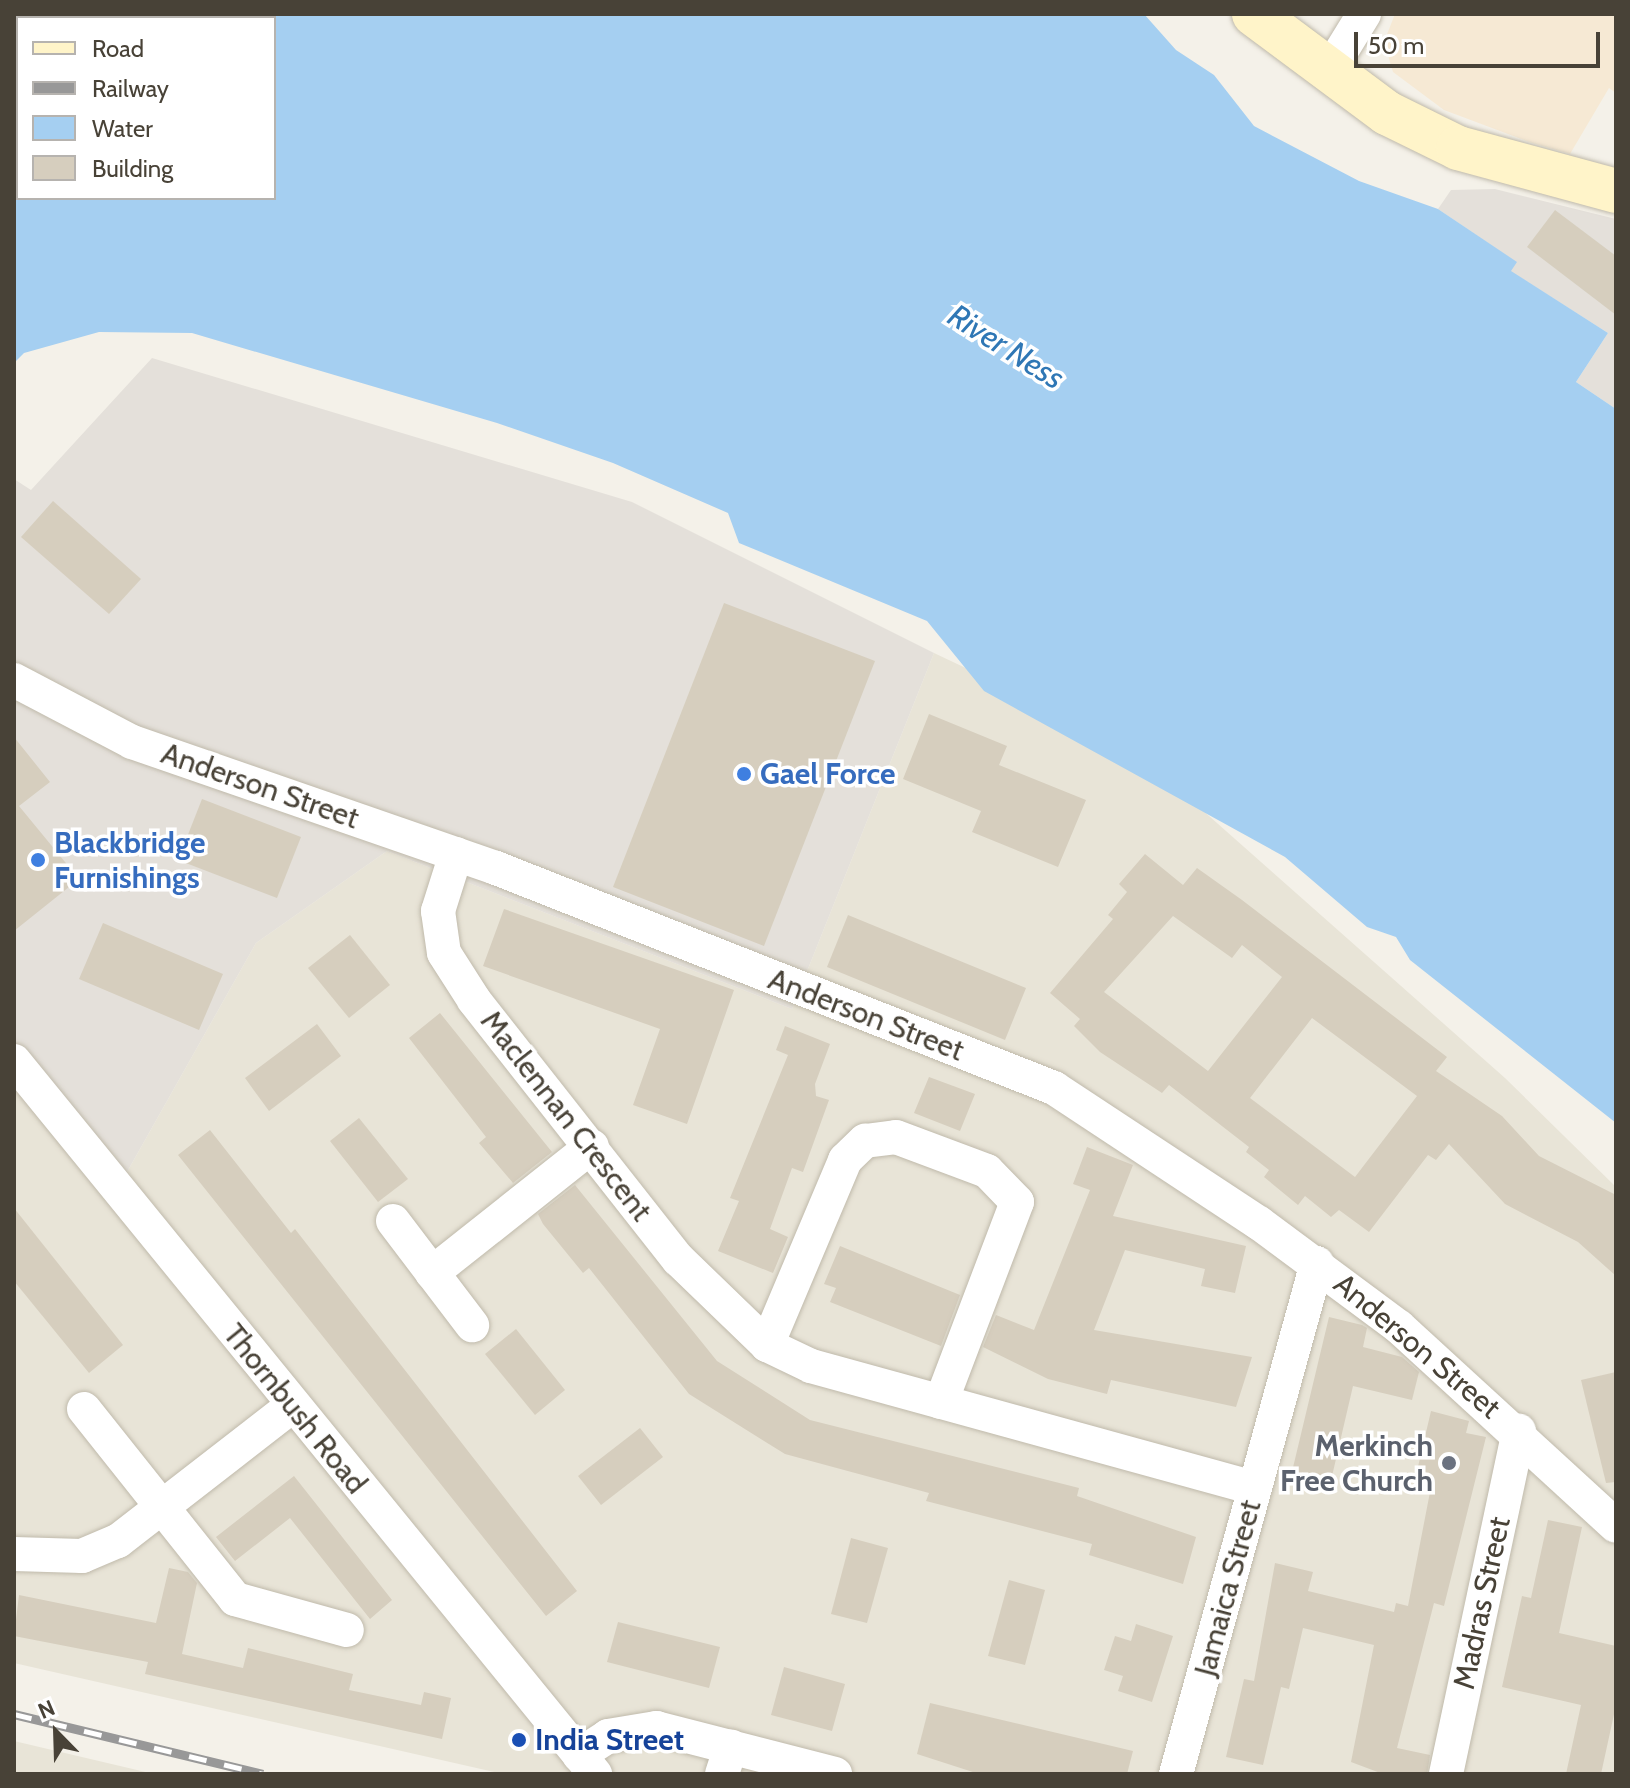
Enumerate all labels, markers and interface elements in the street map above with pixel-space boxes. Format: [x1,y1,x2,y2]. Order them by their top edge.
legend [16,16,276,200]
scale bar [1358,16,1604,66]
text: 50 m [1368,31,1424,60]
text: Road [92,34,144,63]
text: Railway [92,74,169,103]
text: Water [92,114,153,143]
text: Building [92,154,173,183]
water label: River Ness [941,296,1071,398]
street label: Anderson Street [157,735,363,837]
place label: Gael Force [760,756,895,792]
marker: Gael Force [735,765,753,783]
place label: Blackbridge Furnishings [54,825,205,896]
marker: Blackbridge Furnishings [29,851,47,869]
street label: Anderson Street [763,961,969,1069]
street label: Maclennan Crescent [473,1004,659,1228]
street label: Anderson Street [1326,1266,1508,1426]
street label: Thornbush Road [216,1317,374,1501]
place label: Merkinch Free Church [1280,1428,1433,1498]
marker: Merkinch Free Church [1440,1454,1458,1472]
street label: Jamaica Street [1187,1496,1269,1680]
street label: Madras Street [1446,1514,1518,1692]
north arrow [16,1692,96,1772]
text: N [34,1694,59,1725]
place label: India Street [535,1722,684,1758]
marker: India Street [510,1731,528,1749]

